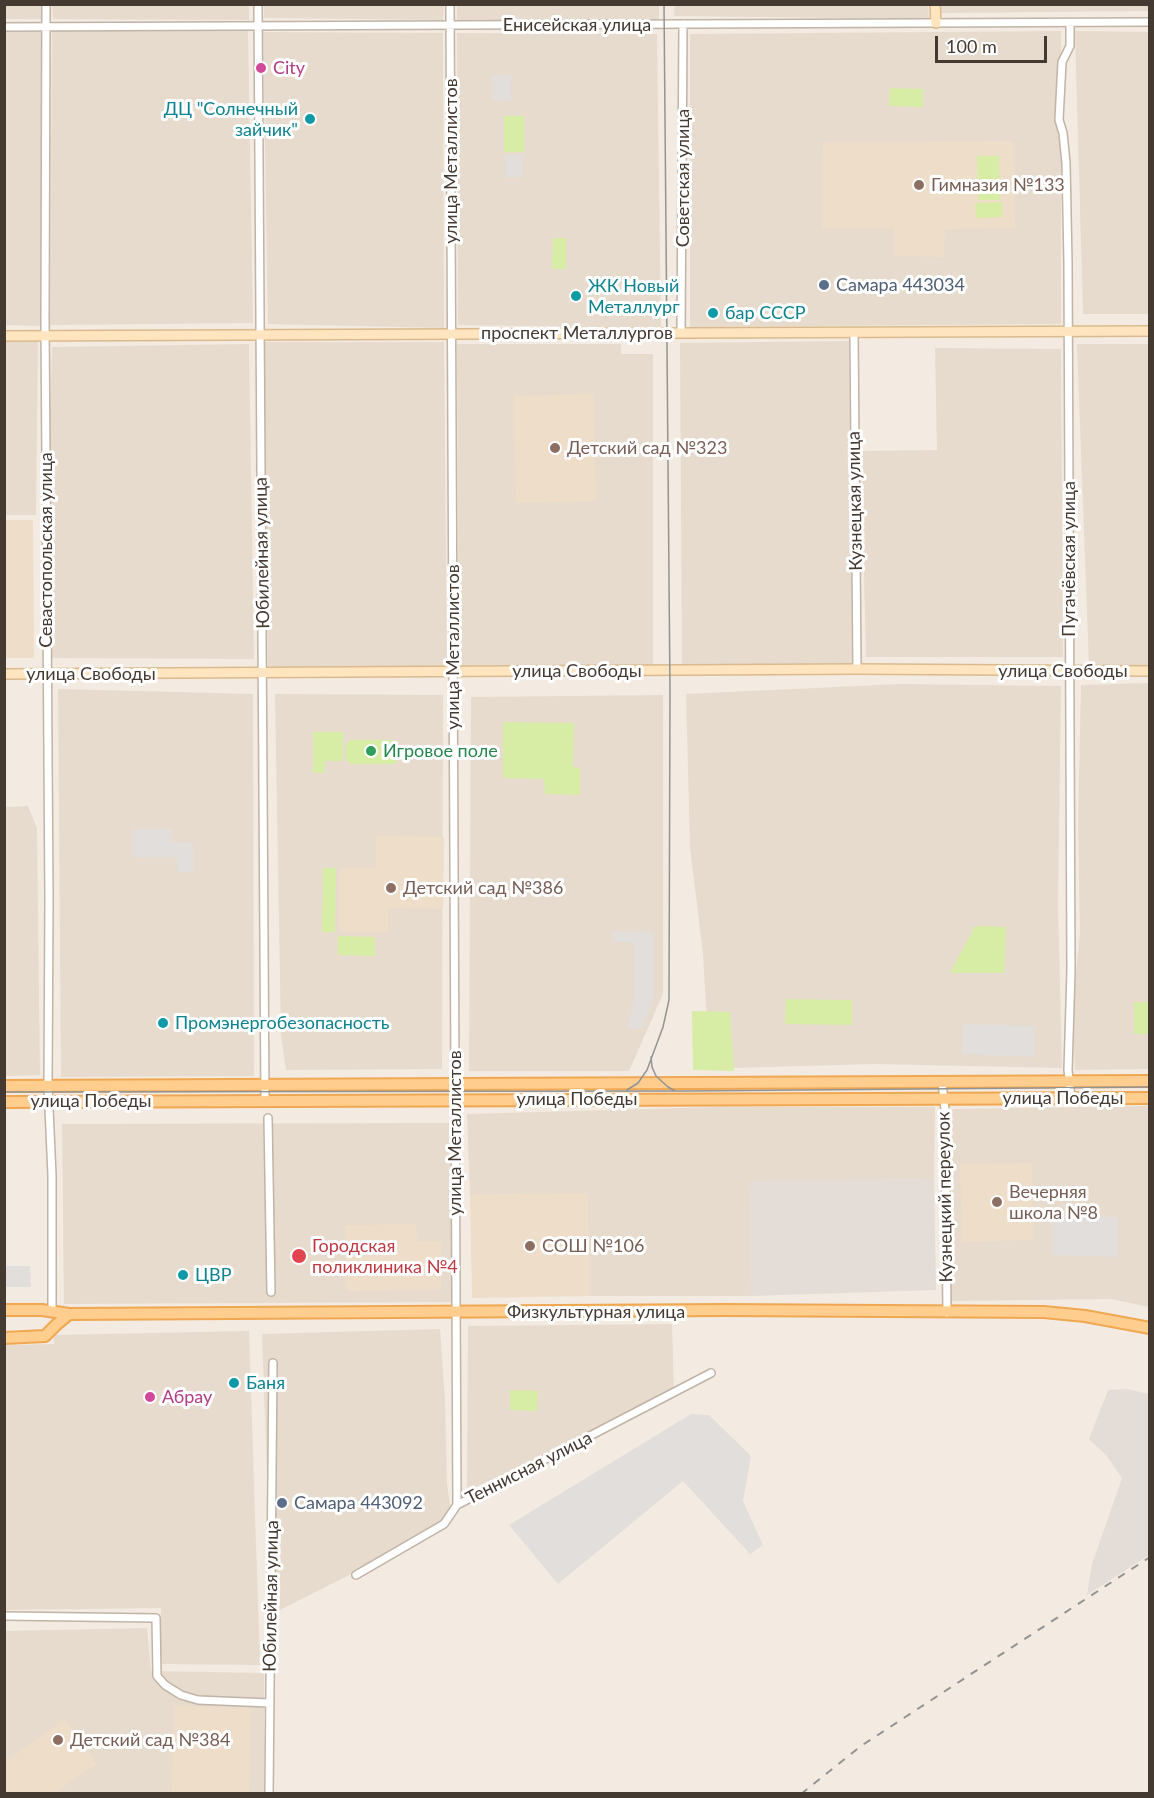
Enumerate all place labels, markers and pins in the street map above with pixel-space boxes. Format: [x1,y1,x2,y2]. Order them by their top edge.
place label: City [273,57,305,79]
marker: City [254,61,268,75]
place label: ДЦ "Солнечный зайчик" [164,98,298,140]
marker: ДЦ "Солнечный зайчик" [303,112,317,126]
place label: Гимназия №133 [931,174,1065,196]
marker: Гимназия №133 [912,178,926,192]
place label: Самара 443034 [836,274,965,296]
place label: ЖК Новый Металлург [588,275,680,318]
marker: Самара 443034 [817,278,831,292]
marker: ЖК Новый Металлург [569,289,583,303]
place label: бар СССР [725,302,806,324]
marker: бар СССР [706,306,720,320]
place label: Детский сад №323 [567,437,727,459]
marker: Детский сад №323 [548,441,562,455]
place label: Игровое поле [383,740,498,762]
marker: Игровое поле [364,744,378,758]
place label: Детский сад №386 [403,877,563,899]
marker: Детский сад №386 [384,881,398,895]
place label: Промэнергобезопасность [175,1012,389,1034]
marker: Промэнергобезопасность [156,1016,170,1030]
place label: Вечерняя школа №8 [1009,1181,1098,1224]
marker: Вечерняя школа №8 [990,1195,1004,1209]
place label: Городская поликлиника №4 [312,1235,458,1278]
place label: СОШ №106 [542,1235,644,1257]
marker: СОШ №106 [523,1239,537,1253]
marker: Городская поликлиника №4 [290,1247,308,1265]
place label: ЦВР [195,1264,231,1286]
marker: ЦВР [176,1268,190,1282]
place label: Баня [246,1372,285,1394]
marker: Баня [227,1376,241,1390]
place label: Абрау [162,1386,212,1408]
marker: Абрау [143,1390,157,1404]
place label: Самара 443092 [294,1492,423,1514]
marker: Самара 443092 [275,1496,289,1510]
place label: Детский сад №384 [70,1729,230,1751]
marker: Детский сад №384 [51,1733,65,1747]

